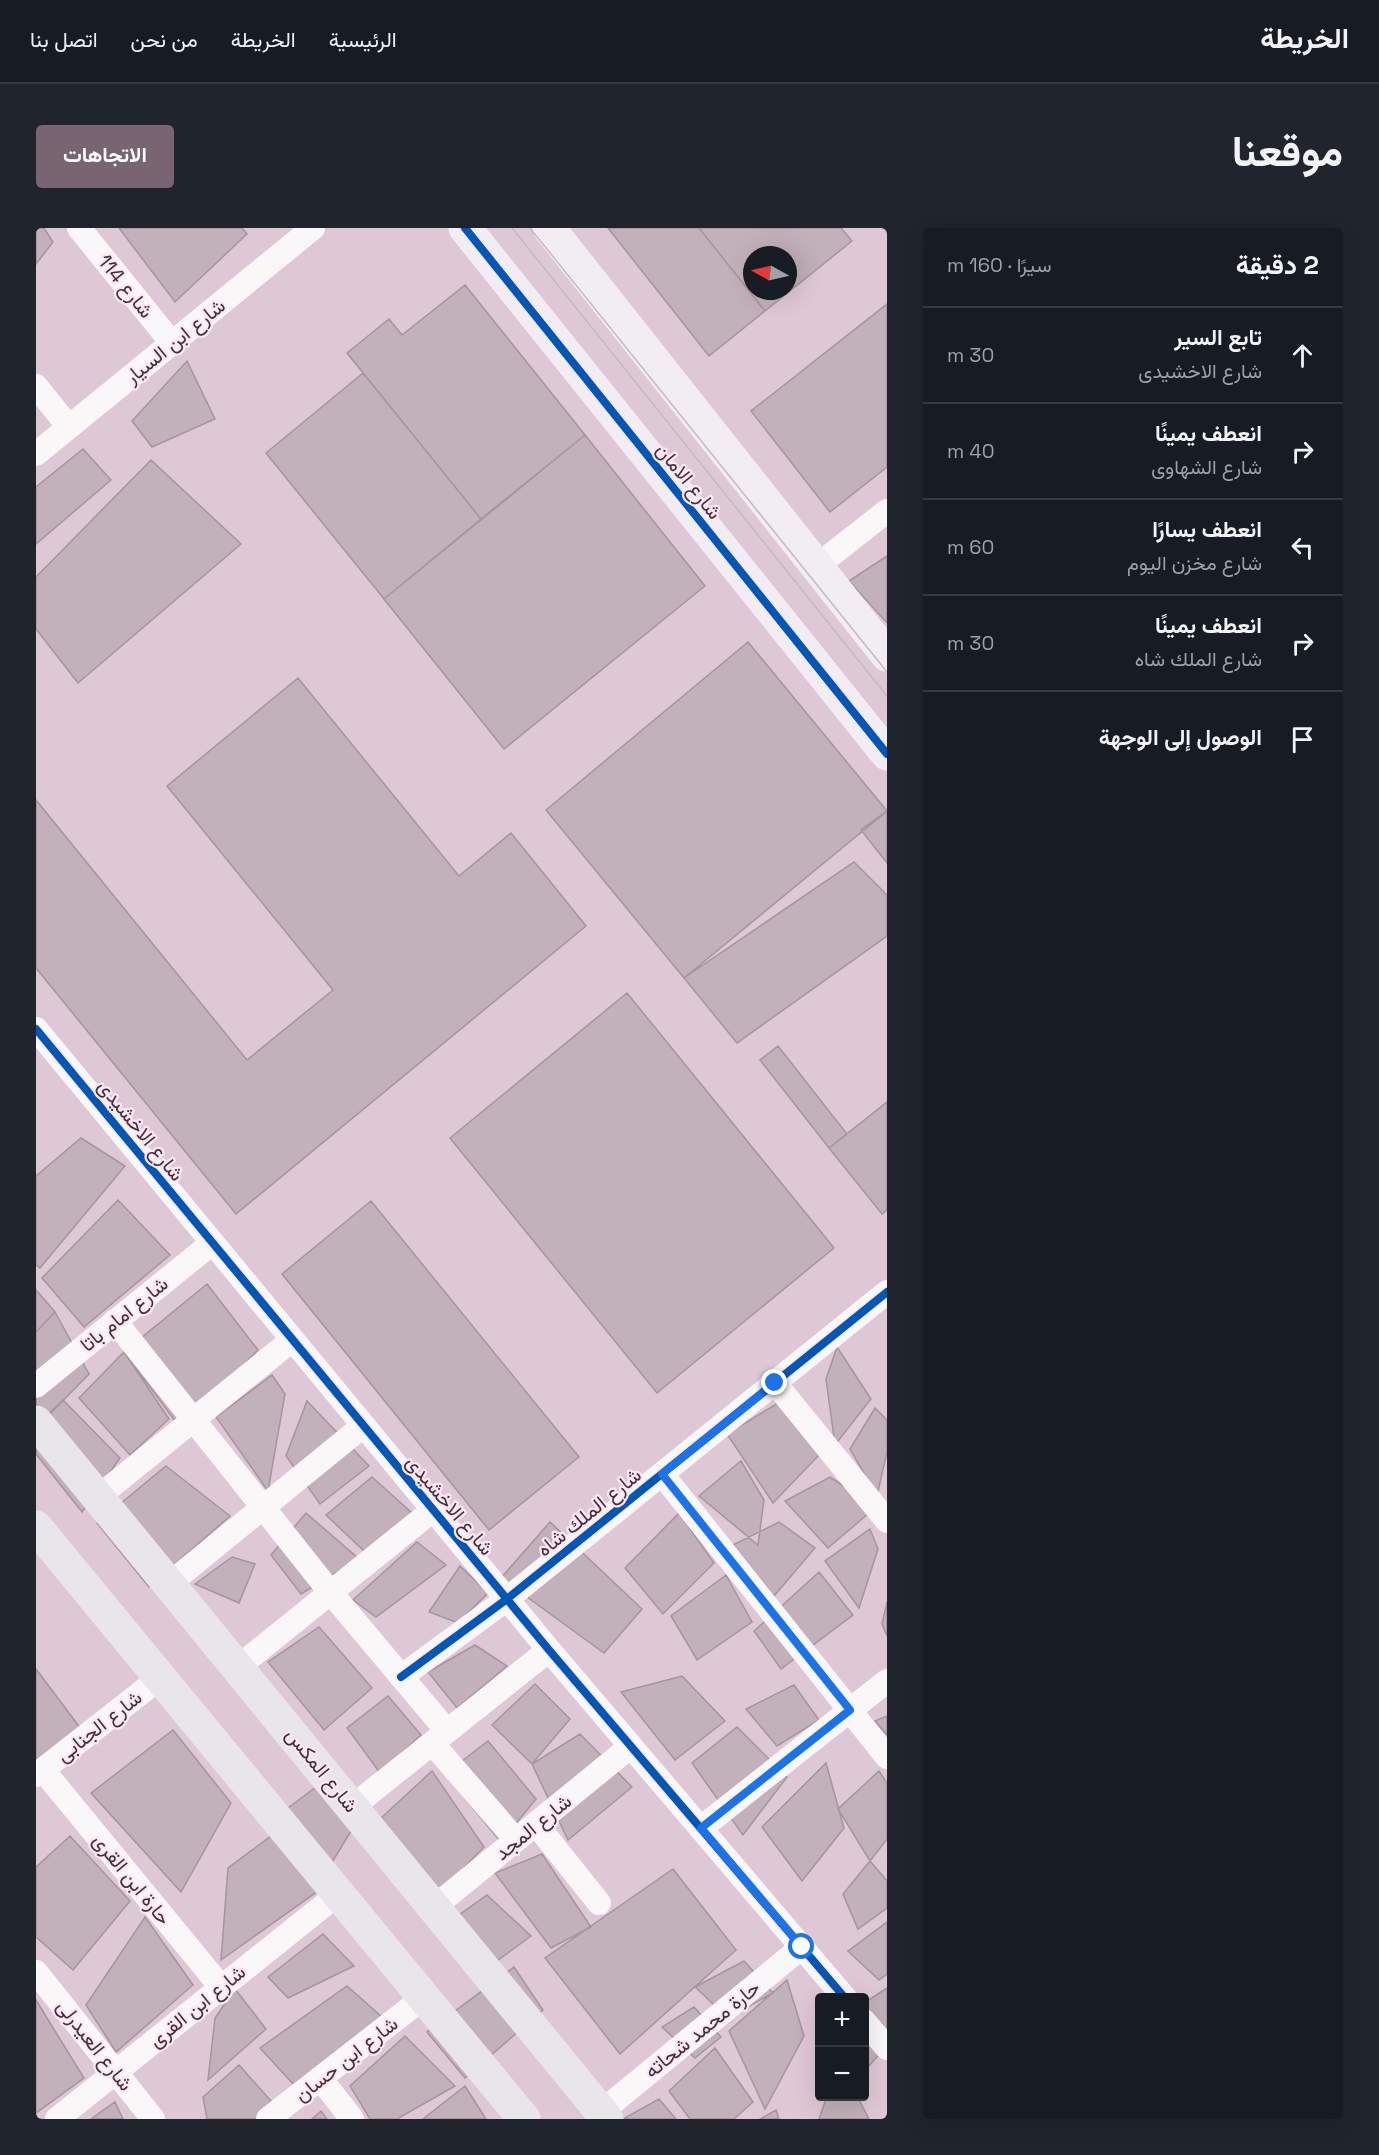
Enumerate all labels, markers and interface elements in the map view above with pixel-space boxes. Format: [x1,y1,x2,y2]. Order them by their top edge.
text: الخريطة [1260,20,1349,56]
text: اتصل بنا [30,26,98,53]
text: من نحن [131,26,198,53]
text: الخريطة [231,26,296,53]
text: الرئيسية [329,26,397,53]
button: الاتجاهات [36,125,174,188]
text: موقعنا [1232,125,1343,178]
north arrow [743,246,797,300]
text: 2 دقيقة [1236,248,1319,282]
street label: شارع 114 [92,249,160,324]
text: سيرًا · 160 m [947,252,1052,278]
street label: شارع ابن السيار [119,292,231,391]
text: تابع السير [1174,323,1262,351]
icon: ahead [1286,339,1319,372]
text: 30 m [947,342,994,368]
text: شارع الاخشيدى [1138,358,1262,384]
text: انعطف يمينًا [1155,419,1262,447]
icon: right [1286,435,1319,468]
street label: شارع الامان [650,438,728,525]
text: 40 m [947,438,995,464]
text: شارع الشهاوى [1151,454,1262,480]
text: انعطف يسارًا [1152,515,1262,543]
icon: left [1286,531,1319,564]
text: 60 m [947,534,994,560]
text: شارع مخزن اليوم [1127,550,1262,576]
text: انعطف يمينًا [1155,611,1262,639]
icon: right [1286,627,1319,660]
text: 30 m [947,630,994,656]
text: شارع الملك شاه [1135,646,1262,672]
text: الوصول إلى الوجهة [1099,723,1262,751]
icon: arrive [1286,723,1319,756]
street label: شارع الاخشيدى [91,1074,190,1187]
street label: شارع امام باتا [75,1271,174,1358]
route end [761,1369,787,1395]
street label: شارع الاخشيدى [400,1449,500,1561]
street label: شارع الملك شاه [531,1462,647,1563]
street label: شارع الجنابى [51,1684,148,1768]
street label: شارع المكس [279,1722,364,1819]
street label: شارع المجد [489,1788,577,1867]
street label: حارة ابن القرى [87,1828,177,1930]
route start [788,1933,814,1959]
street label: شارع ابن القرى [143,1959,252,2054]
street label: حارة محمد شحاته [639,1974,765,2084]
map controls [815,1993,869,2101]
button: + [815,1993,869,2047]
street label: شارع العيدرلى [50,1994,139,2097]
street label: شارع ابن حسان [289,2010,404,2108]
button: − [815,2047,869,2101]

